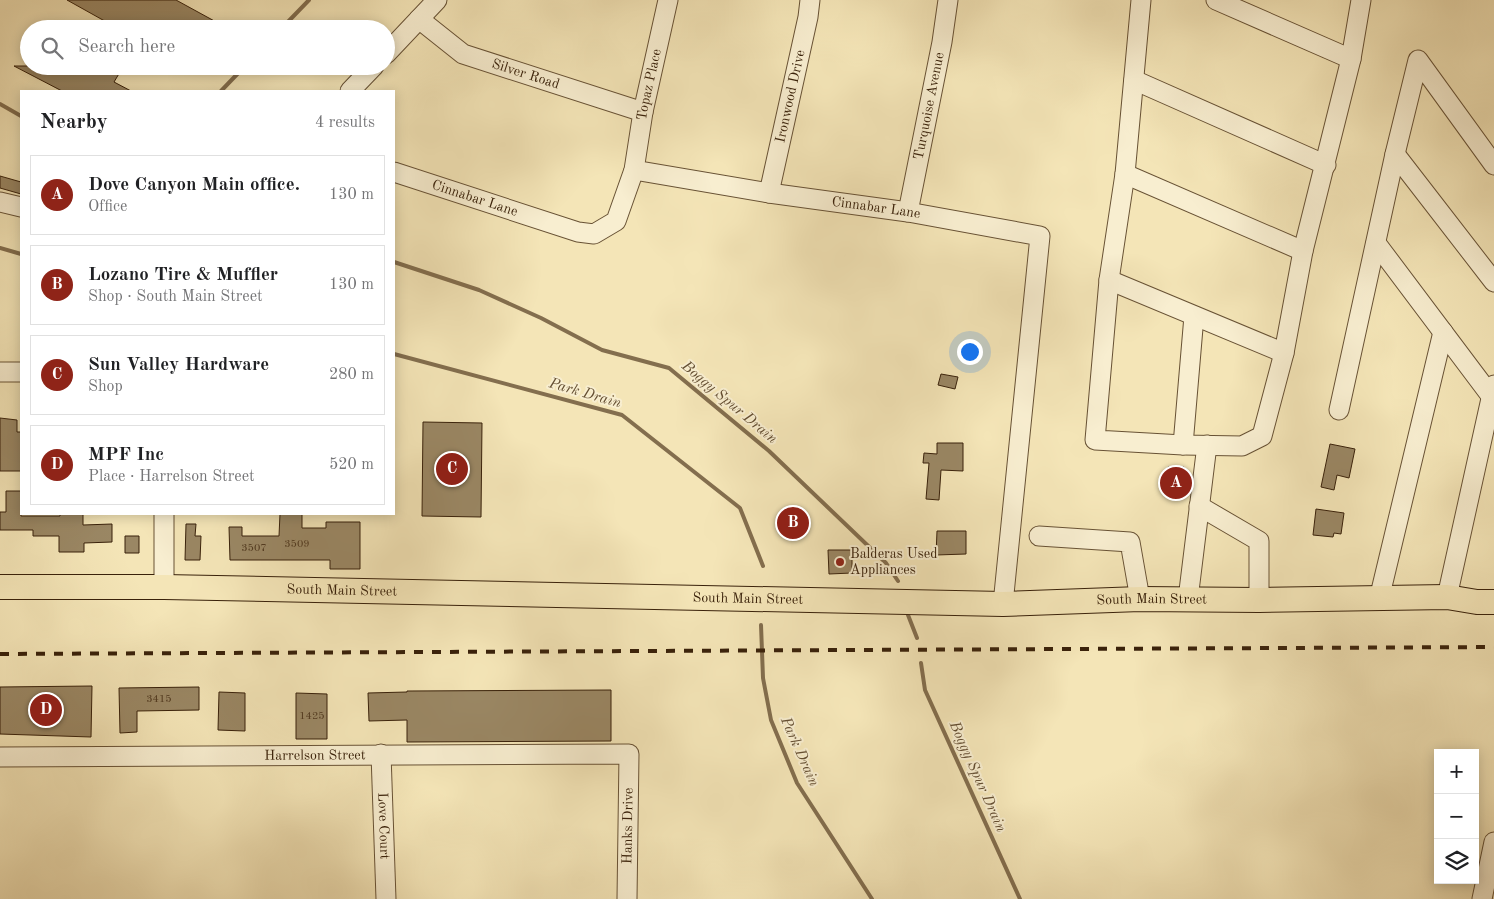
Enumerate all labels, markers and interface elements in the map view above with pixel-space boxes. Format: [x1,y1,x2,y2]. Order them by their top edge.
search box [20,20,395,75]
icon: search [38,34,66,62]
text: Search here [78,38,175,57]
street label: Topaz Place [635,47,664,122]
street label: Ironwood Drive [773,49,808,144]
street label: Turquoise Avenue [912,51,947,161]
street label: Silver Road [490,57,561,92]
text: Nearby [40,112,108,133]
text: 4 results [315,115,375,131]
text: Dove Canyon Main office. [88,176,300,195]
street label: Cinnabar Lane [430,178,519,219]
text: A [51,187,63,203]
text: 130 m [329,187,374,203]
street label: Cinnabar Lane [831,195,921,221]
text: Office [88,199,127,215]
text: Lozano Tire & Muffler [88,266,278,285]
text: B [51,277,63,293]
text: 130 m [329,277,374,293]
text: Shop · South Main Street [88,289,263,305]
your location [957,339,983,365]
text: Sun Valley Hardware [88,356,269,375]
water label: Boggy Spur Drain [678,358,780,447]
text: C [52,367,62,383]
text: 280 m [329,367,374,383]
water label: Park Drain [546,376,623,412]
text: Shop [88,379,123,395]
text: MPF Inc [88,446,164,465]
pin: C [436,450,468,488]
text: D [51,457,63,473]
text: 520 m [329,457,374,473]
pin: A [1160,464,1192,502]
text: Place · Harrelson Street [88,469,255,485]
pin: B [777,504,809,542]
house number: 3509 [284,539,310,550]
house number: 3507 [241,543,267,554]
place label: Balderas Used Appliances [850,547,938,577]
marker: Balderas Used Appliances [834,556,846,568]
street label: South Main Street [287,582,398,599]
street label: South Main Street [692,591,803,607]
street label: South Main Street [1096,592,1207,608]
pin: D [30,691,62,729]
house number: 3415 [146,694,172,705]
house number: 1425 [299,711,325,722]
water label: Park Drain [777,714,821,789]
water label: Boggy Spur Drain [945,718,1008,835]
street label: Harrelson Street [264,748,366,763]
map controls [1434,749,1479,884]
button: + [1434,749,1479,794]
street label: Hanks Drive [620,788,636,864]
street label: Love Court [375,792,392,860]
button: − [1434,794,1479,839]
button: layers [1434,839,1479,884]

